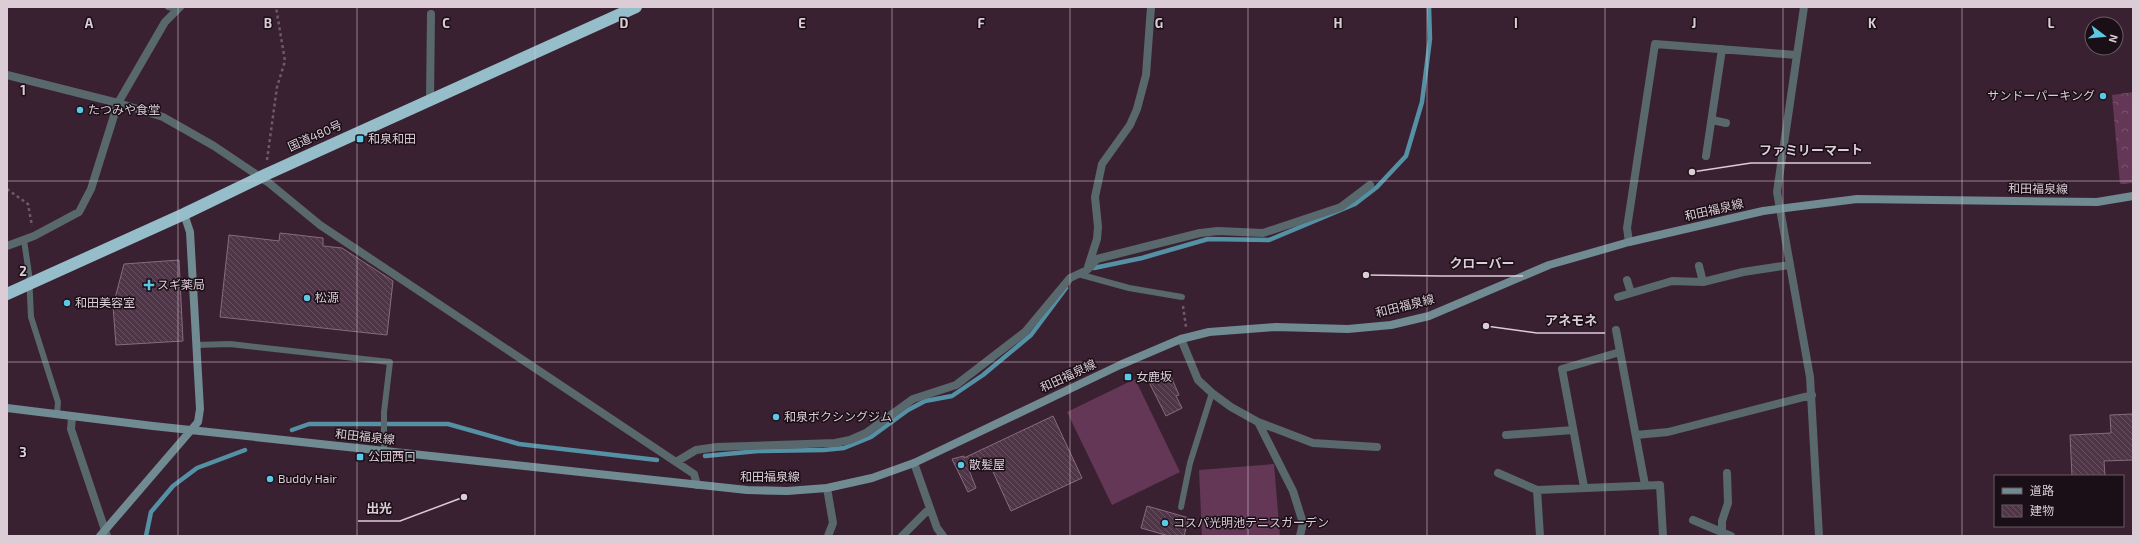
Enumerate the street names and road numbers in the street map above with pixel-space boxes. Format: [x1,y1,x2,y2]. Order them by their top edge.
street label: 国道480号 [285,117,344,153]
street label: 和田福泉線 [2008,180,2068,196]
street label: 和田福泉線 [1683,195,1745,223]
street label: 和田福泉線 [1374,291,1436,319]
street label: 和田福泉線 [1037,356,1098,394]
street label: 和田福泉線 [335,426,396,446]
street label: 和田福泉線 [740,469,800,483]

